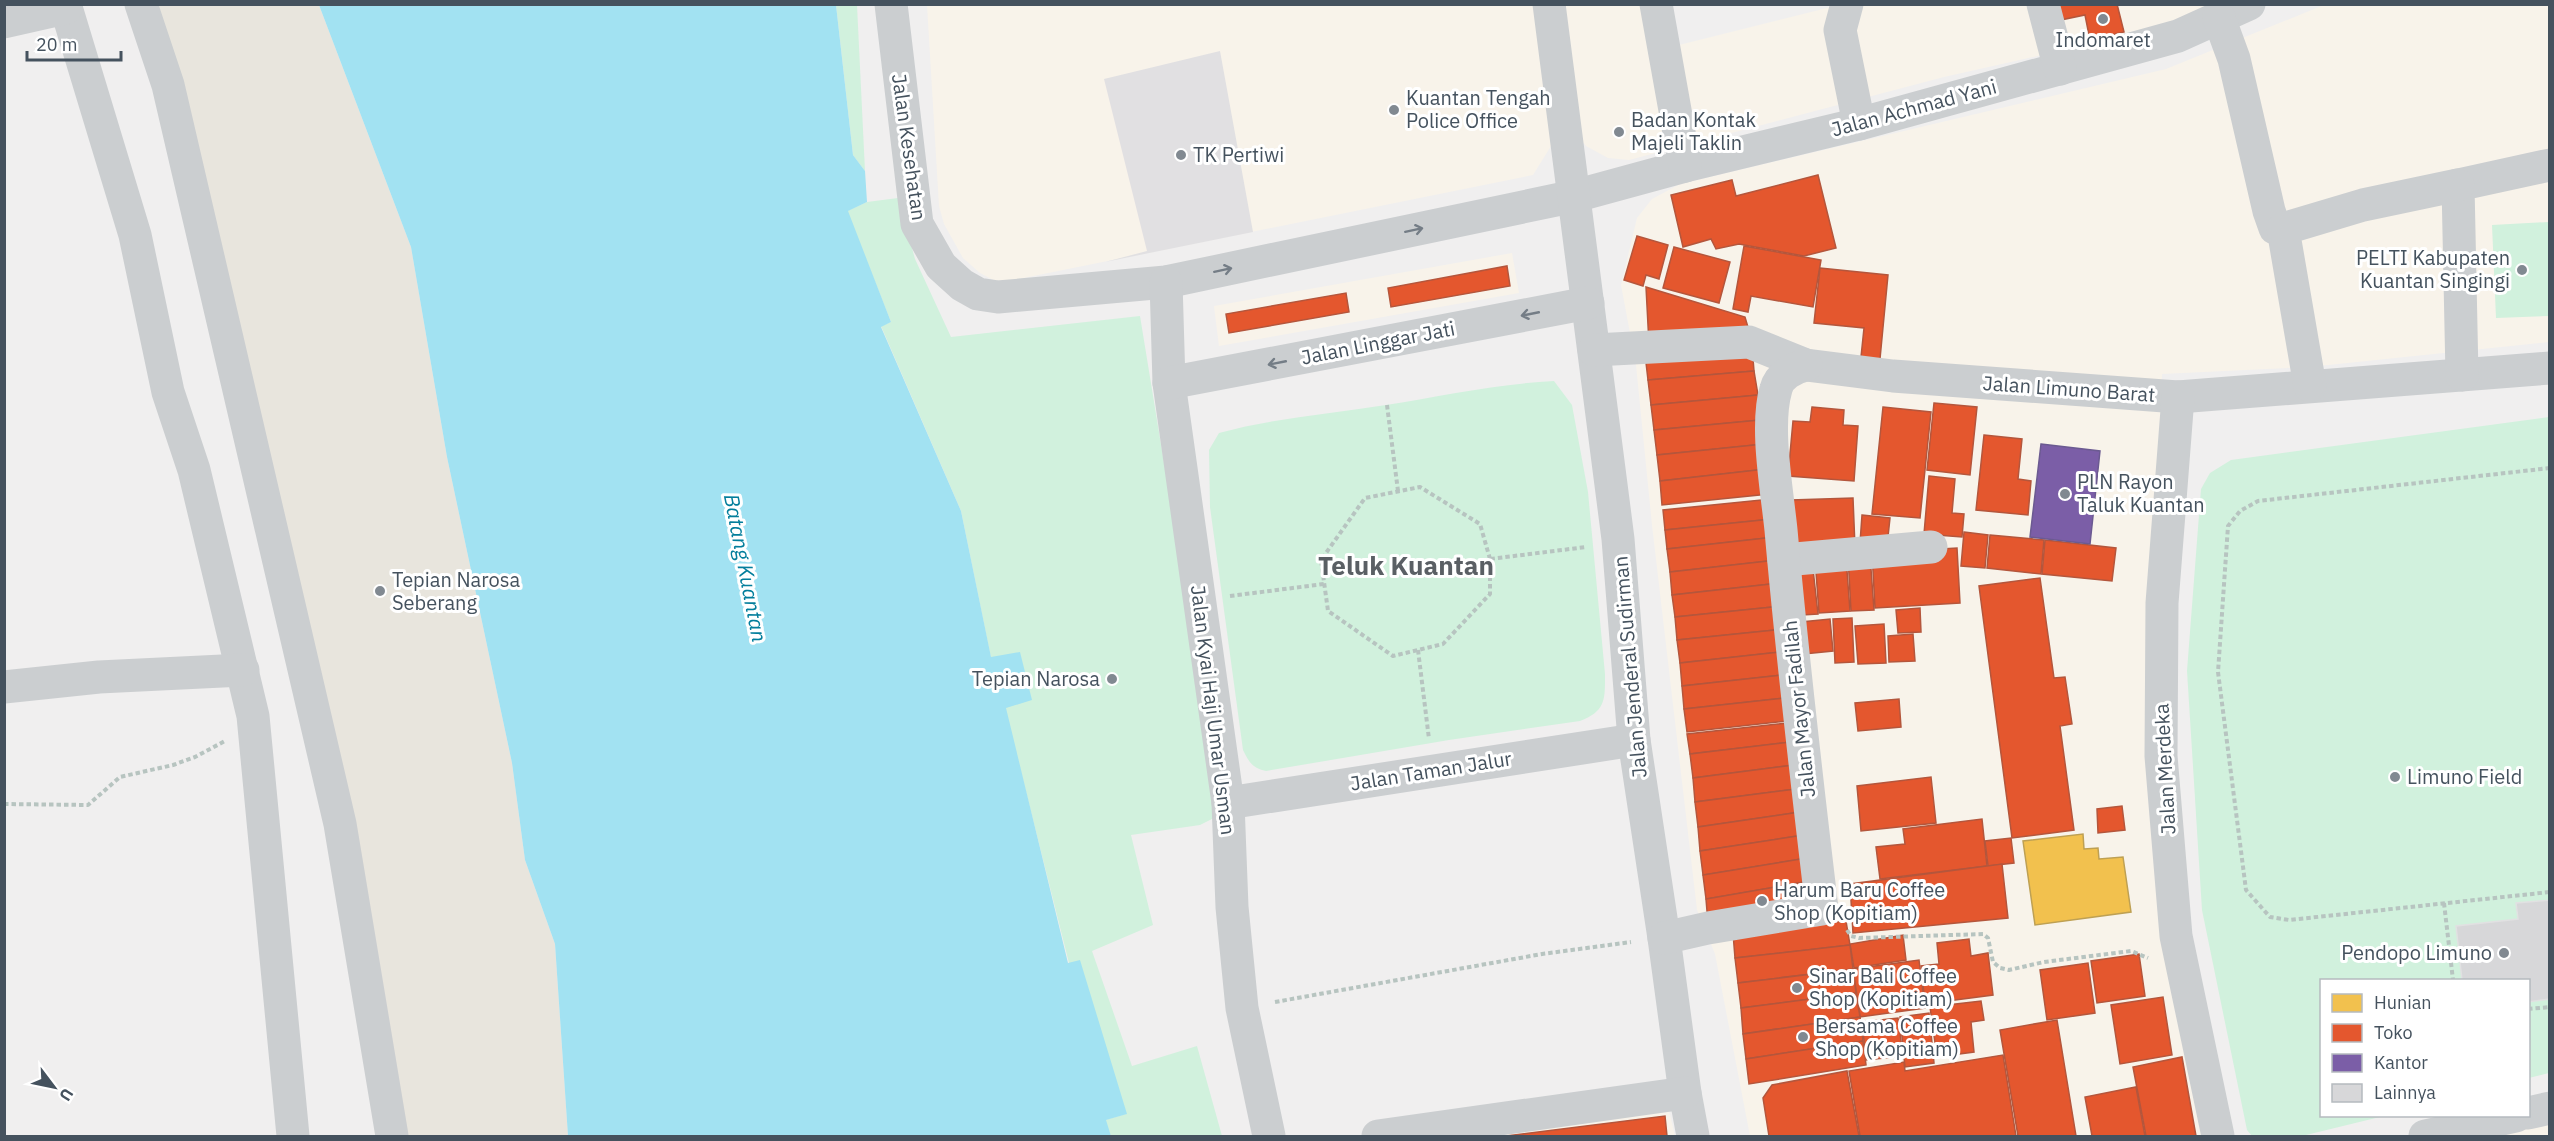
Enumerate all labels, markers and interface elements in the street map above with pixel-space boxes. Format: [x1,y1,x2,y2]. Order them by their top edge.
marker: Indomaret [2096,12,2110,26]
scale bar [27,24,122,62]
place label: Indomaret [2055,26,2151,53]
text: 20 m [36,33,78,56]
street label: Jalan Kesehatan [886,72,933,222]
street label: Jalan Achmad Yani [1828,73,1999,143]
place label: Kuantan Tengah Police Office [1406,84,1551,134]
marker: Kuantan Tengah Police Office [1387,103,1401,117]
place label: Badan Kontak Majeli Taklin [1631,106,1757,156]
marker: Badan Kontak Majeli Taklin [1612,125,1626,139]
place label: TK Pertiwi [1193,141,1284,168]
marker: TK Pertiwi [1174,148,1188,162]
one-way arrow [1404,223,1423,235]
place label: PELTI Kabupaten Kuantan Singingi [2356,244,2510,294]
marker: PELTI Kabupaten Kuantan Singingi [2515,263,2529,277]
one-way arrow [1213,264,1232,275]
one-way arrow [1521,309,1541,320]
street label: Jalan Linggar Jati [1299,314,1457,371]
one-way arrow [1268,358,1287,369]
street label: Jalan Limuno Barat [1982,369,2156,408]
place label: PLN Rayon Taluk Kuantan [2077,468,2205,518]
marker: PLN Rayon Taluk Kuantan [2058,487,2072,501]
water label: Batang Kuantan [718,491,774,644]
district label: Teluk Kuantan [1318,548,1494,582]
street label: Jalan Jenderal Sudirman [1606,555,1653,779]
place label: Tepian Narosa Seberang [392,566,520,616]
street label: Jalan Kyai Haji Umar Usman [1185,583,1242,837]
marker: Tepian Narosa Seberang [373,584,387,598]
street label: Jalan Mayor Fadilah [1776,619,1821,799]
place label: Tepian Narosa [972,665,1100,692]
marker: Tepian Narosa [1105,672,1119,686]
street label: Jalan Merdeka [2148,702,2181,835]
street label: Jalan Taman Jalur [1348,744,1514,797]
place label: Limuno Field [2407,763,2522,790]
marker: Limuno Field [2388,770,2402,784]
place label: Harum Baru Coffee Shop (Kopitiam) [1774,876,1945,926]
marker: Harum Baru Coffee Shop (Kopitiam) [1755,894,1769,908]
place label: Pendopo Limuno [2341,939,2492,966]
marker: Pendopo Limuno [2497,946,2511,960]
place label: Sinar Bali Coffee Shop (Kopitiam) [1809,962,1957,1012]
legend [2320,979,2530,1117]
marker: Sinar Bali Coffee Shop (Kopitiam) [1790,981,1804,995]
text: Hunian [2374,991,2432,1014]
place label: Bersama Coffee Shop (Kopitiam) [1815,1012,1959,1062]
text: Toko [2374,1021,2412,1044]
marker: Bersama Coffee Shop (Kopitiam) [1796,1030,1810,1044]
text: Kantor [2374,1051,2428,1074]
north arrow [24,1057,84,1117]
text: Lainnya [2374,1081,2436,1104]
text: U [55,1085,78,1105]

